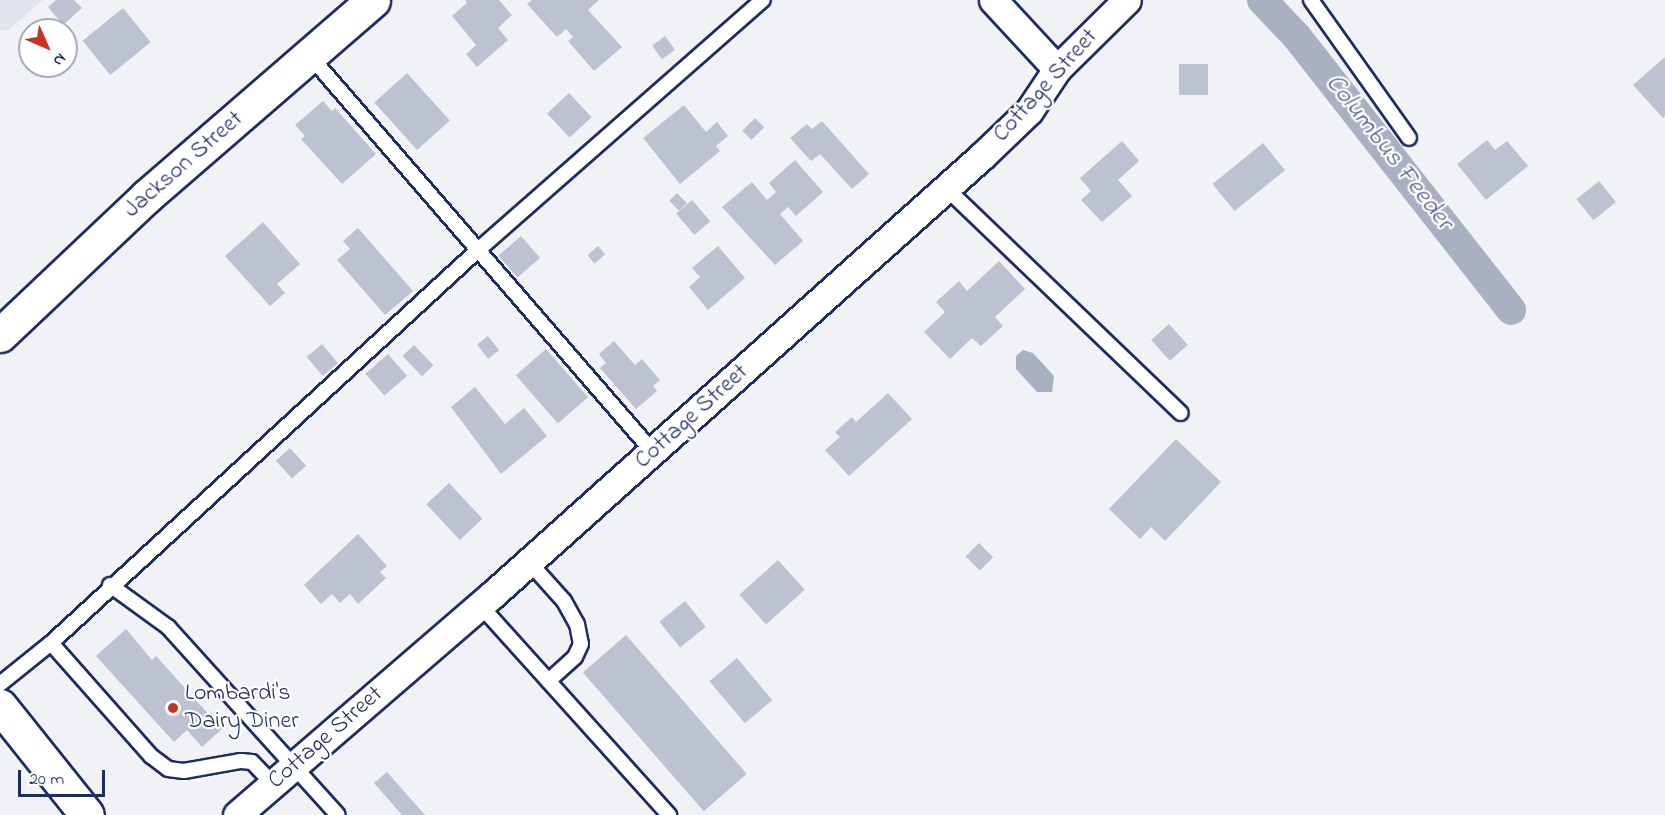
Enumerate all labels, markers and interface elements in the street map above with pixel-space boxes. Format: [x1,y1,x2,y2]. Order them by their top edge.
north arrow [18,18,78,78]
street label: Cottage Street [988,23,1104,149]
text: N [47,47,72,72]
water label: Columbus Feeder [1318,69,1458,237]
street label: Jackson Street [118,105,250,225]
street label: Cottage Street [629,359,755,475]
place label: Lombardi's Dairy Diner [185,680,299,736]
street label: Cottage Street [263,680,389,796]
marker: Lombardi's Dairy Diner [166,701,180,715]
scale bar [21,758,108,796]
text: 20 m [29,767,64,793]

